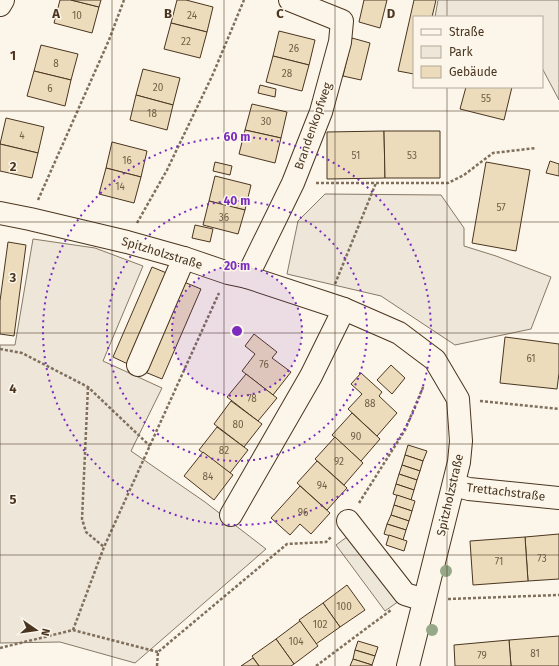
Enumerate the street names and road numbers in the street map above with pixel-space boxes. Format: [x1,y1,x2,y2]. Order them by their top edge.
street label: Brandenkopfweg [292,80,335,171]
street label: Spitzholzstraße [120,234,204,272]
street label: Spitzholzstraße [434,453,466,537]
street label: Trettachstraße [466,480,546,504]

